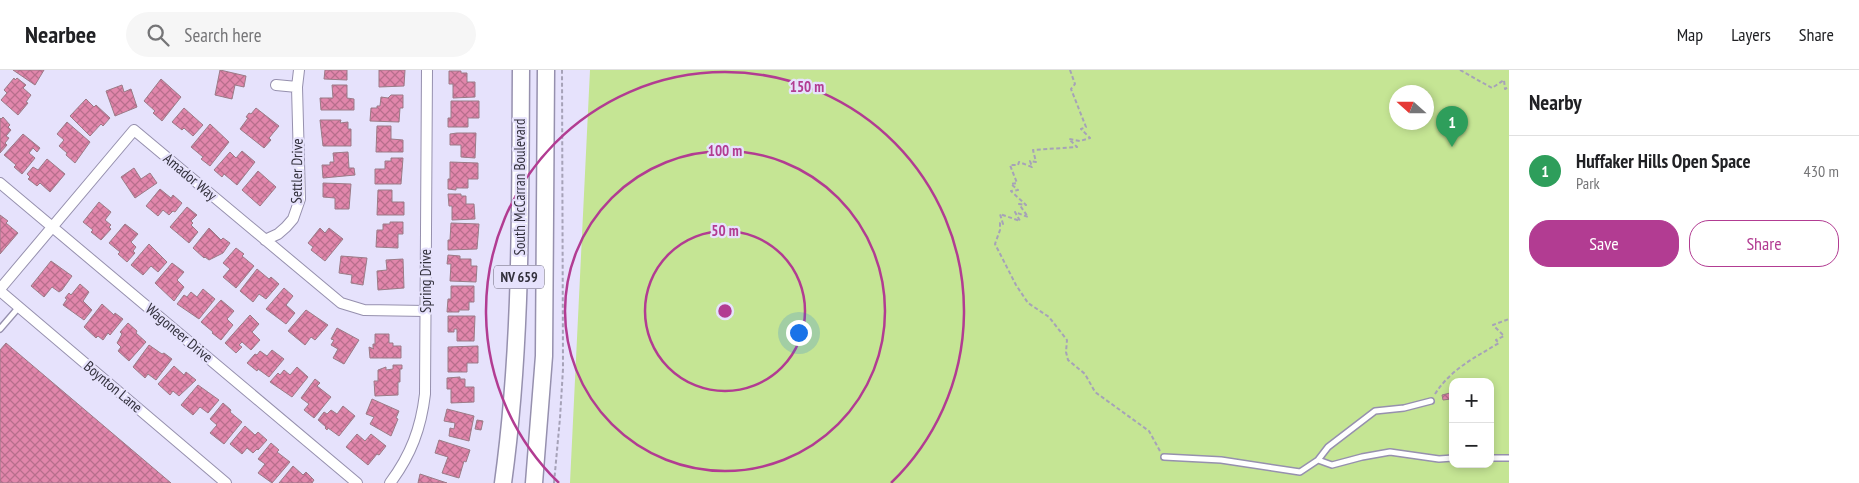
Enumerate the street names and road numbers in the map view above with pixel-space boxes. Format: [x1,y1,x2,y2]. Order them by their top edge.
street label: South McCarran Boulevard [510,119,529,255]
street label: Settler Drive [286,138,307,204]
street label: Amador Way [160,149,221,205]
street label: Spring Drive [416,249,435,313]
road number: NV 659 [494,266,544,288]
street label: Wagoneer Drive [142,299,217,366]
street label: Boynton Lane [80,357,146,417]

